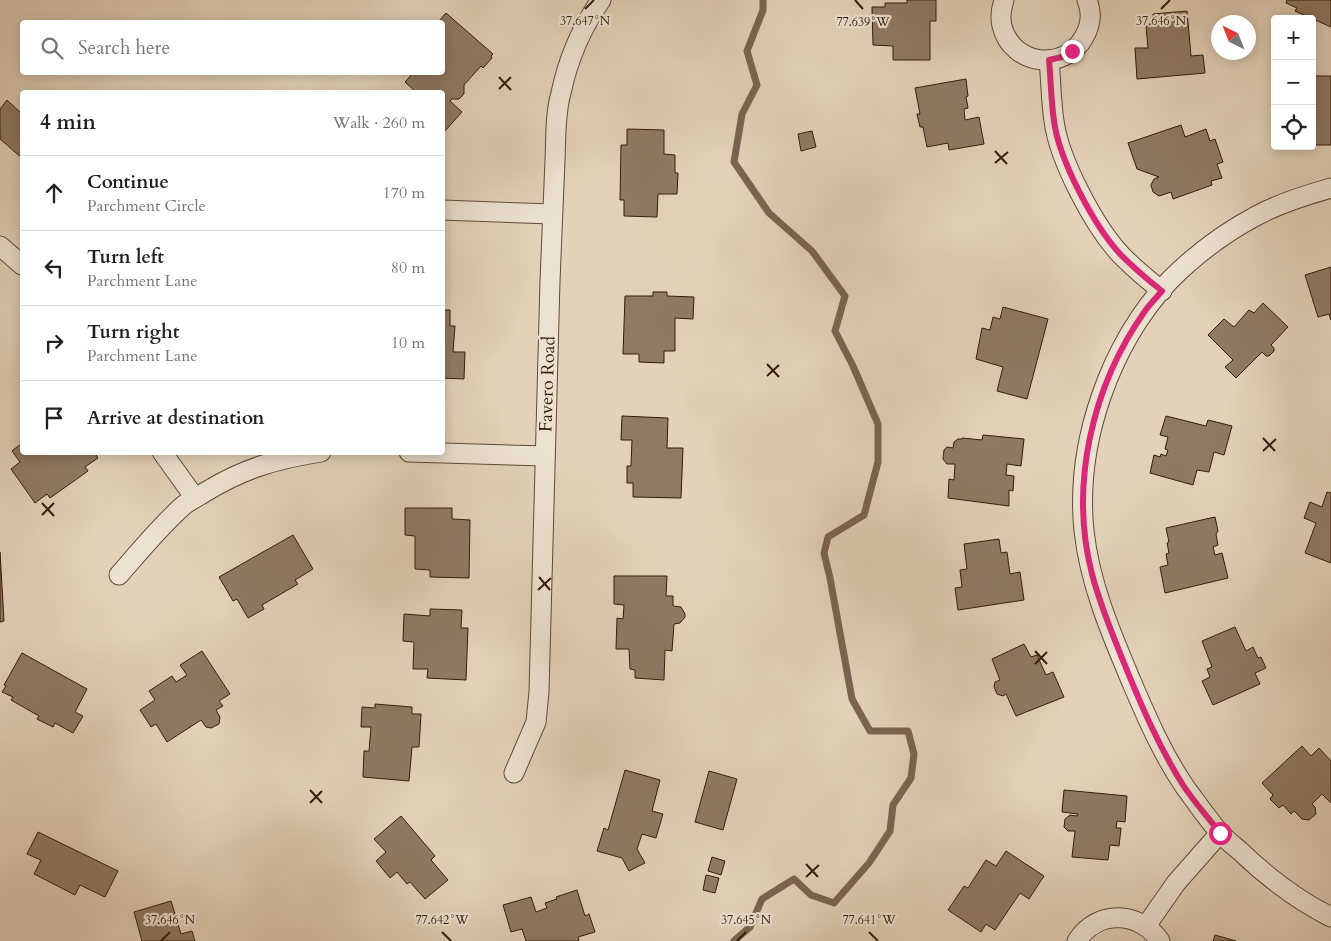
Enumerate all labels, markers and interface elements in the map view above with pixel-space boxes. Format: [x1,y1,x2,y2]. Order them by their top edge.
text: 37.647°N [560,13,611,29]
text: 37.646°N [1136,13,1187,29]
text: 77.639°W [836,14,890,30]
north arrow [1211,15,1256,60]
map controls [1271,15,1316,150]
button: + [1271,15,1316,60]
search box [20,20,445,75]
icon: search [38,34,66,62]
text: Search here [78,35,170,61]
route end [1061,40,1084,63]
button: − [1271,60,1316,105]
button: locate [1271,105,1316,150]
text: 4 min [40,108,96,137]
text: Walk · 260 m [333,112,425,134]
text: Continue [87,169,169,195]
icon: ahead [40,179,68,207]
text: 170 m [383,182,425,204]
text: Parchment Circle [87,195,206,217]
text: Turn left [87,244,164,270]
icon: left [40,254,68,282]
text: 80 m [391,257,425,279]
text: Parchment Lane [87,270,197,292]
text: Turn right [87,319,179,345]
icon: right [40,329,68,357]
text: 10 m [391,332,425,354]
street label: Favero Road [533,335,562,432]
text: Parchment Lane [87,345,197,367]
icon: arrive [40,404,68,432]
text: Arrive at destination [87,405,264,431]
route start [1209,822,1232,845]
text: 37.646°N [145,912,196,928]
text: 77.642°W [415,912,469,928]
text: 37.645°N [721,912,772,928]
text: 77.641°W [842,912,896,928]

